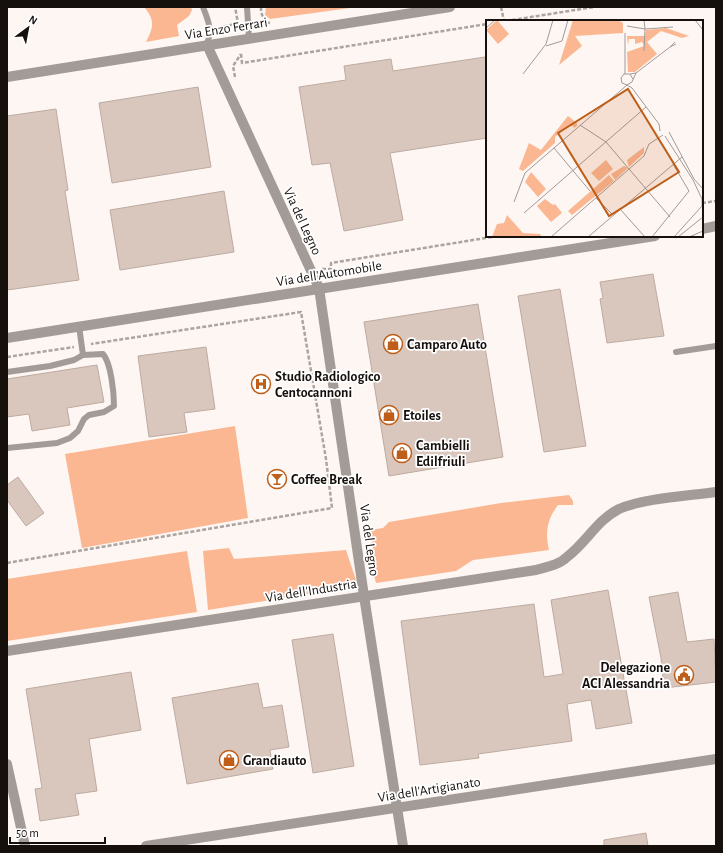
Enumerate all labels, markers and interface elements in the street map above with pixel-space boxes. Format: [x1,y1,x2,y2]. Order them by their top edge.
north arrow [8,8,48,48]
text: N [27,13,39,27]
street label: Via Enzo Ferrari [184,16,269,42]
inset map [486,20,703,237]
street label: Via del Legno [280,186,324,257]
street label: Via dell'Automobile [275,259,383,289]
shop icon: Camparo Auto [382,333,404,355]
place label: Camparo Auto [407,338,487,352]
place label: Studio Radiologico Centocannoni [275,370,380,400]
hospital icon: Studio Radiologico Centocannoni [250,373,272,395]
shop icon: Etoiles [378,404,400,426]
place label: Etoiles [403,409,441,423]
place label: Cambielli Edilfriuli [416,439,470,469]
shop icon: Cambielli Edilfriuli [391,442,413,464]
bar icon: Coffee Break [266,468,288,490]
place label: Coffee Break [291,473,362,487]
street label: Via del Legno [357,503,381,577]
street label: Via dell'Industria [264,577,358,605]
place label: Delegazione ACI Alessandria [582,661,670,691]
public building icon: Delegazione ACI Alessandria [673,664,695,686]
shop icon: Grandiauto [218,749,240,771]
place label: Grandiauto [243,754,307,768]
street label: Via dell'Artigianato [377,775,482,805]
scale bar [10,819,105,845]
text: 50 m [16,827,39,839]

